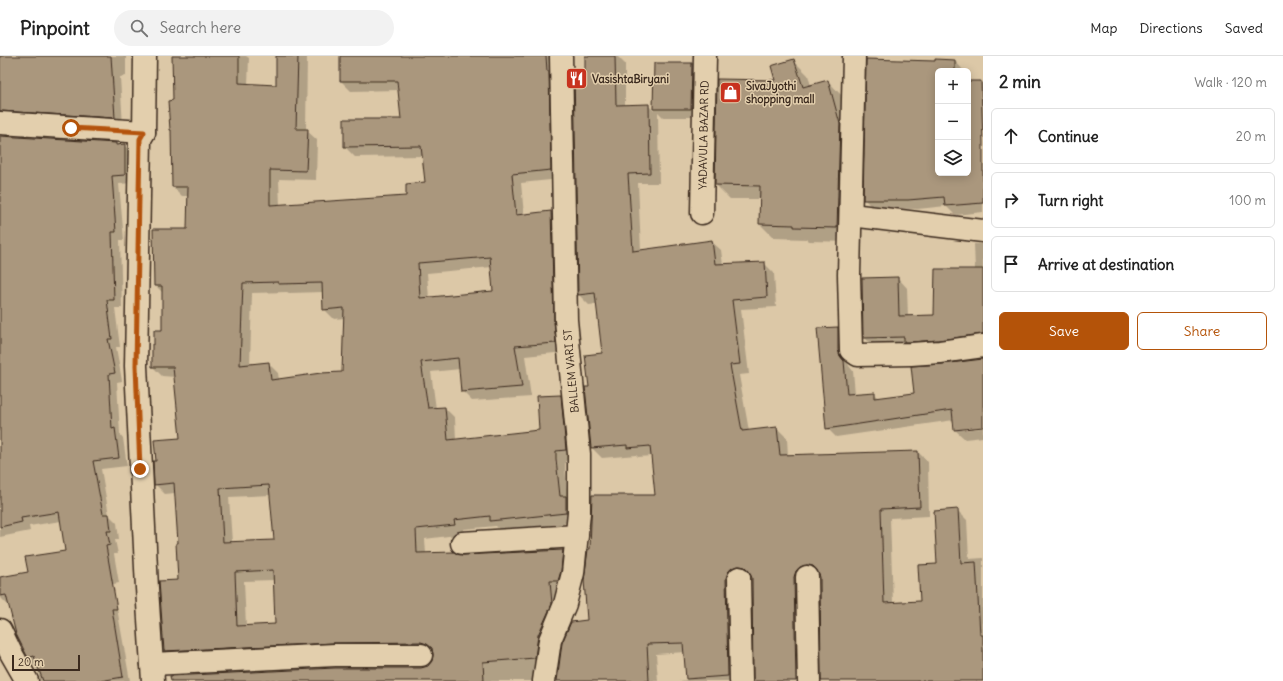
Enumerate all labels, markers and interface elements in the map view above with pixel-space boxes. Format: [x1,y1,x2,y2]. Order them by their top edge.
search box [114,10,394,46]
text: Pinpoint [20,16,90,40]
icon: search [128,17,150,39]
text: Search here [160,18,241,37]
text: Map [1090,19,1117,37]
text: Directions [1139,19,1203,37]
text: Saved [1225,19,1263,37]
restaurant icon: VasishtaBiryani [564,66,590,92]
map controls [935,68,971,176]
button: + [935,68,971,104]
text: 2 min [999,71,1041,93]
place label: VasishtaBiryani [592,72,669,87]
text: Walk · 120 m [1194,74,1267,91]
shop icon: SivaJyothi shopping mall [717,79,743,105]
place label: SivaJyothi shopping mall [746,79,815,107]
street label: YADAVULA BAZAR RD [695,80,712,190]
button: − [935,104,971,140]
route start [62,119,80,137]
icon: ahead [1000,125,1022,147]
text: Continue [1038,127,1099,146]
text: 20 m [1236,128,1266,145]
button: layers [935,140,971,176]
icon: right [1000,189,1022,211]
text: Turn right [1038,191,1103,210]
text: 100 m [1229,192,1266,209]
icon: arrive [1000,253,1022,275]
text: Arrive at destination [1038,255,1174,274]
button: Save [999,312,1129,350]
button: Share [1137,312,1267,350]
street label: BALLEM VARI ST [560,328,582,414]
route end [131,460,149,478]
scale bar [12,653,80,672]
text: 20 m [18,655,44,669]

